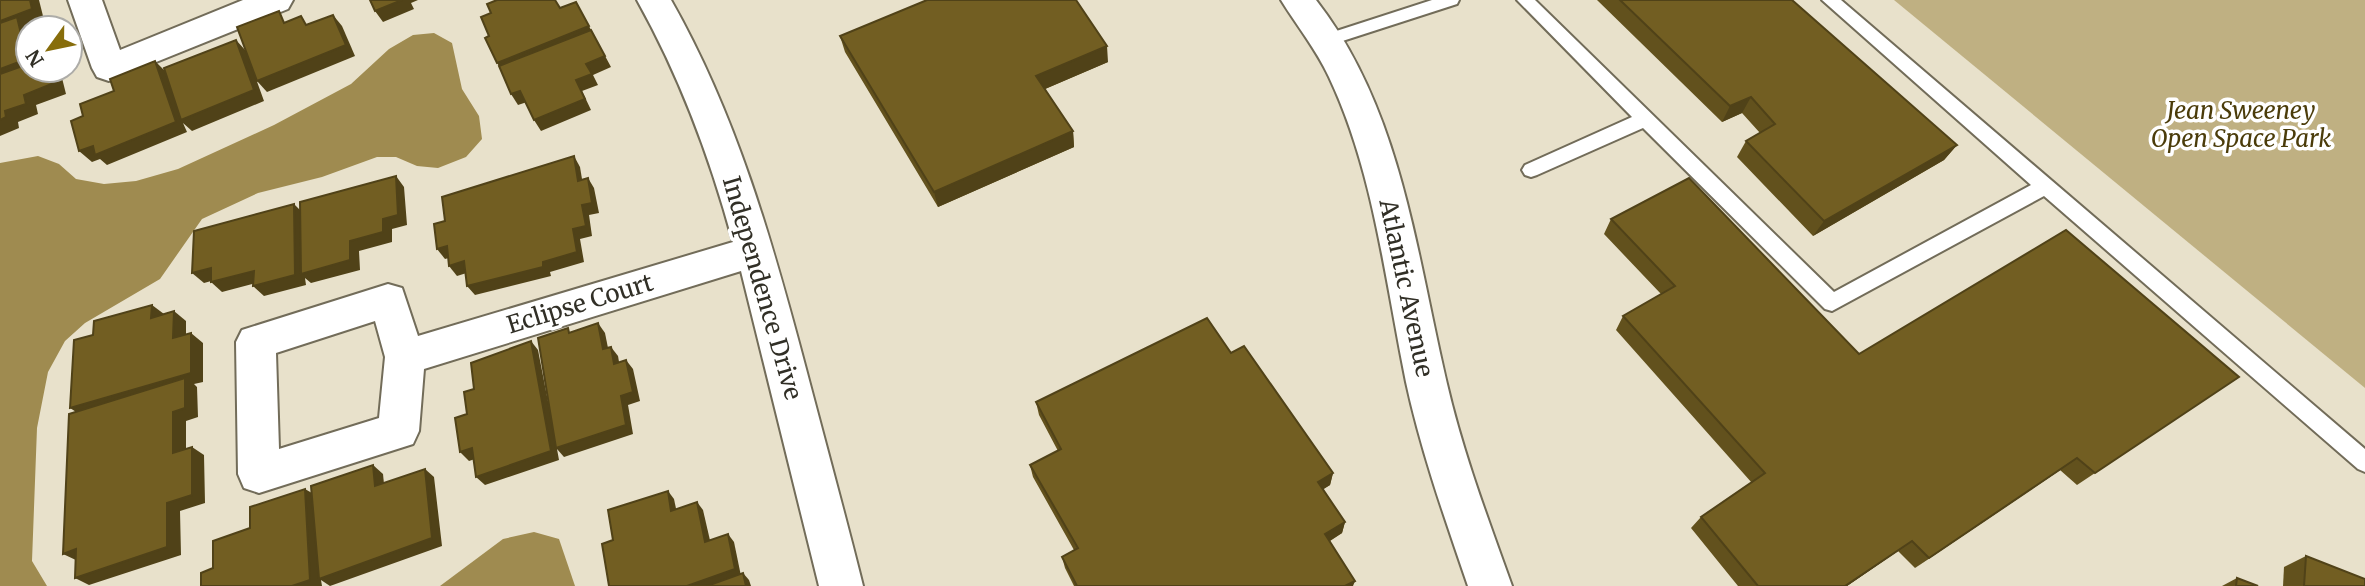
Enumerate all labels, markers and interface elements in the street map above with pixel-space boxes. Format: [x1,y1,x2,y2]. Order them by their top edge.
north arrow [14,14,84,84]
text: N [21,45,49,71]
park label: Jean Sweeney Open Space Park [2151,95,2331,154]
street label: Independence Drive [716,173,809,403]
street label: Atlantic Avenue [1372,195,1440,380]
street label: Eclipse Court [503,266,657,340]

